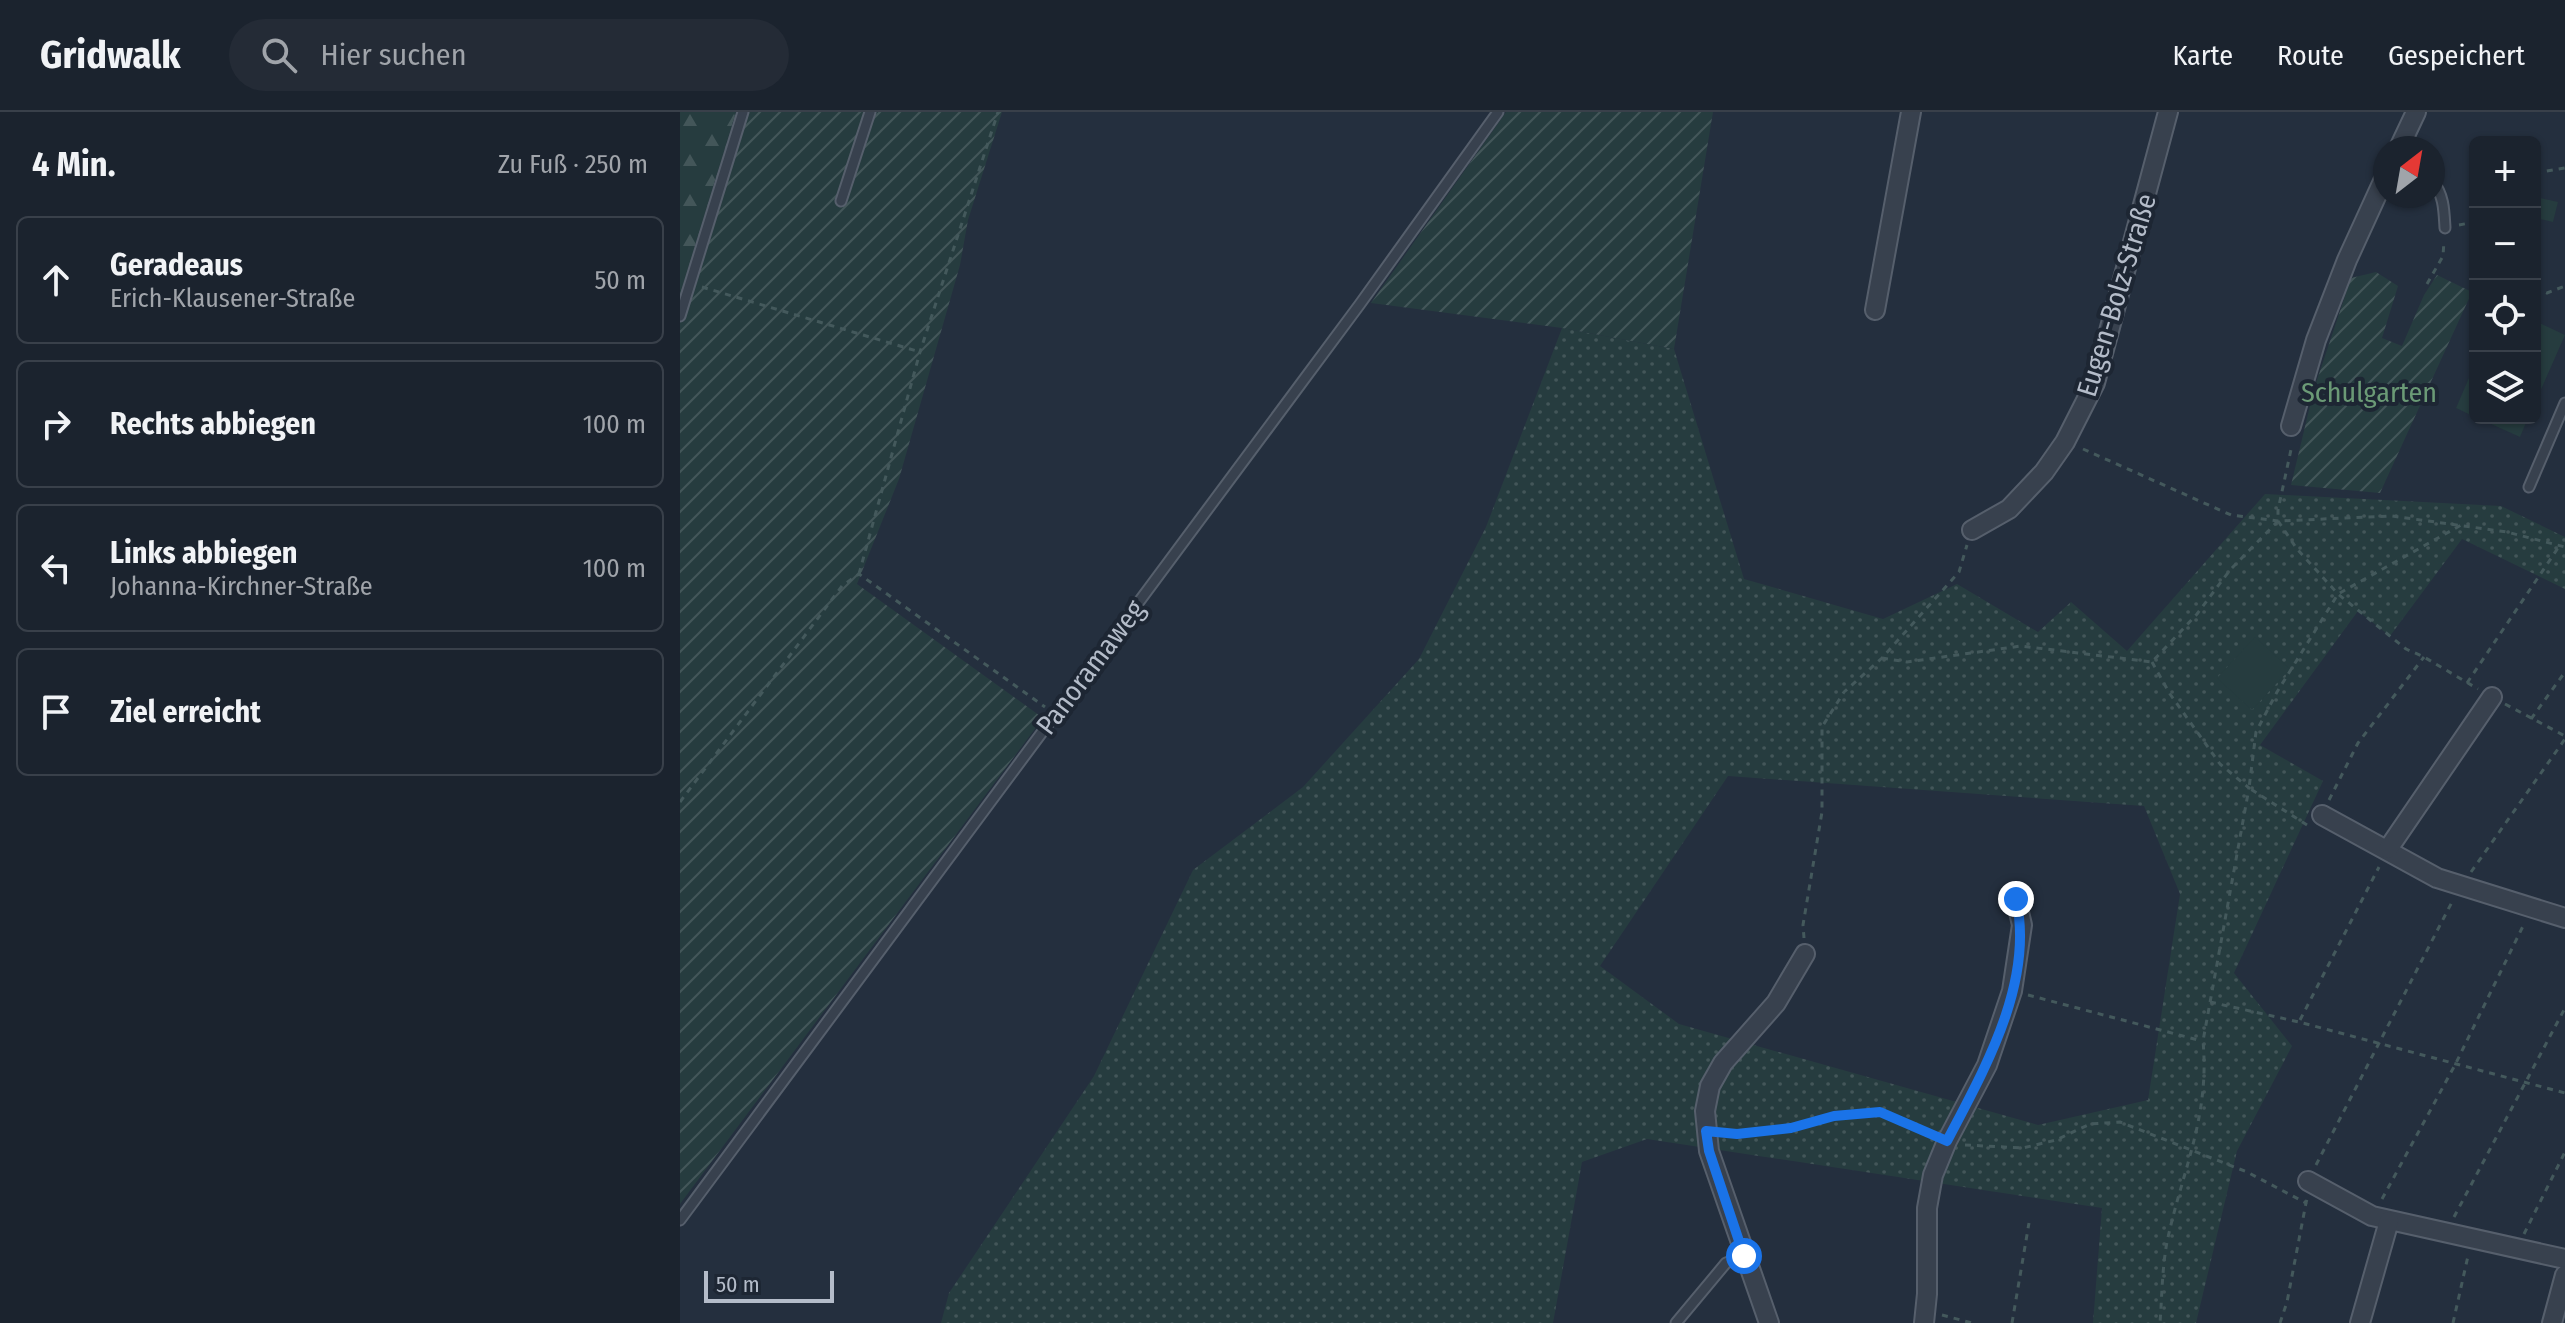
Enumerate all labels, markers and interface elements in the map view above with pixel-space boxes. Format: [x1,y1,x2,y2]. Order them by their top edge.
search box [229,19,789,91]
text: Gridwalk [40,32,181,78]
icon: search [257,33,301,77]
text: Hier suchen [321,37,466,73]
text: Karte [2172,39,2233,72]
text: Route [2277,39,2344,72]
text: Gespeichert [2388,39,2525,72]
north arrow [2373,136,2445,208]
map controls [2469,136,2541,424]
button: + [2469,136,2541,208]
text: 4 Min. [32,144,115,185]
text: Zu Fuß · 250 m [498,149,648,180]
street label: Eugen-Bolz-Straße [2070,190,2163,401]
button: − [2469,208,2541,280]
text: Geradeaus [110,247,243,283]
icon: ahead [34,258,78,302]
text: 50 m [594,265,646,296]
button: locate [2469,280,2541,352]
text: Erich-Klausener-Straße [110,283,355,314]
button: layers [2469,352,2541,424]
park label: Schulgarten [2301,376,2437,409]
icon: right [34,402,78,446]
text: Rechts abbiegen [110,406,316,442]
text: 100 m [583,409,646,440]
text: Links abbiegen [110,535,298,571]
icon: left [34,546,78,590]
text: 100 m [583,553,646,584]
text: Johanna-Kirchner-Straße [110,571,373,602]
street label: Panoramaweg [1029,593,1152,741]
icon: arrive [34,690,78,734]
text: Ziel erreicht [110,694,261,730]
route end [1998,881,2034,917]
route start [1726,1238,1762,1274]
scale bar [704,1267,834,1303]
text: 50 m [716,1271,760,1298]

